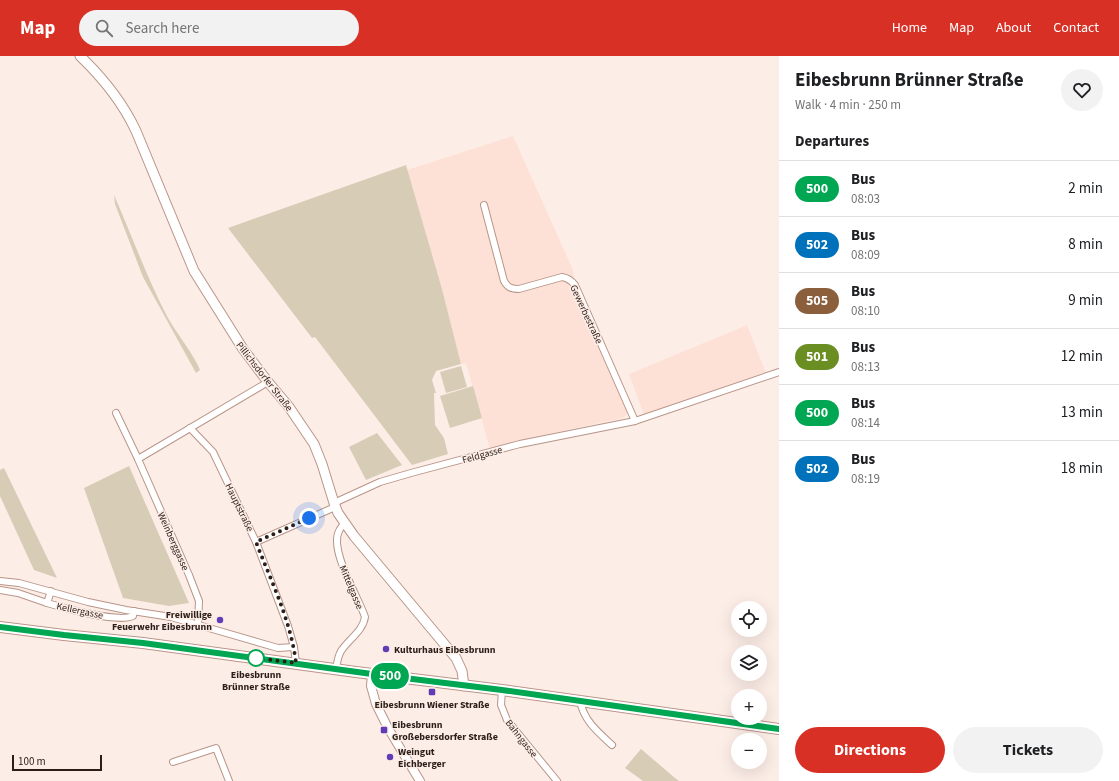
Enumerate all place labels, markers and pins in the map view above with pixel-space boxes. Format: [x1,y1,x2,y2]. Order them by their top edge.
place label: Freiwillige Feuerwehr Eibesbrunn [112,608,212,634]
marker: Freiwillige Feuerwehr Eibesbrunn [215,615,225,625]
place label: Kulturhaus Eibesbrunn [394,643,496,657]
marker: Kulturhaus Eibesbrunn [381,644,391,654]
marker: Eibesbrunn Brünner Straße [247,649,265,667]
place label: Eibesbrunn Brünner Straße [222,668,290,694]
marker: Eibesbrunn Wiener Straße [427,687,437,697]
place label: Eibesbrunn Wiener Straße [375,698,489,712]
place label: Eibesbrunn Großebersdorfer Straße [392,718,498,744]
marker: Eibesbrunn Großebersdorfer Straße [379,725,389,735]
place label: Weingut Eichberger [398,745,446,771]
marker: Weingut Eichberger [385,752,395,762]

